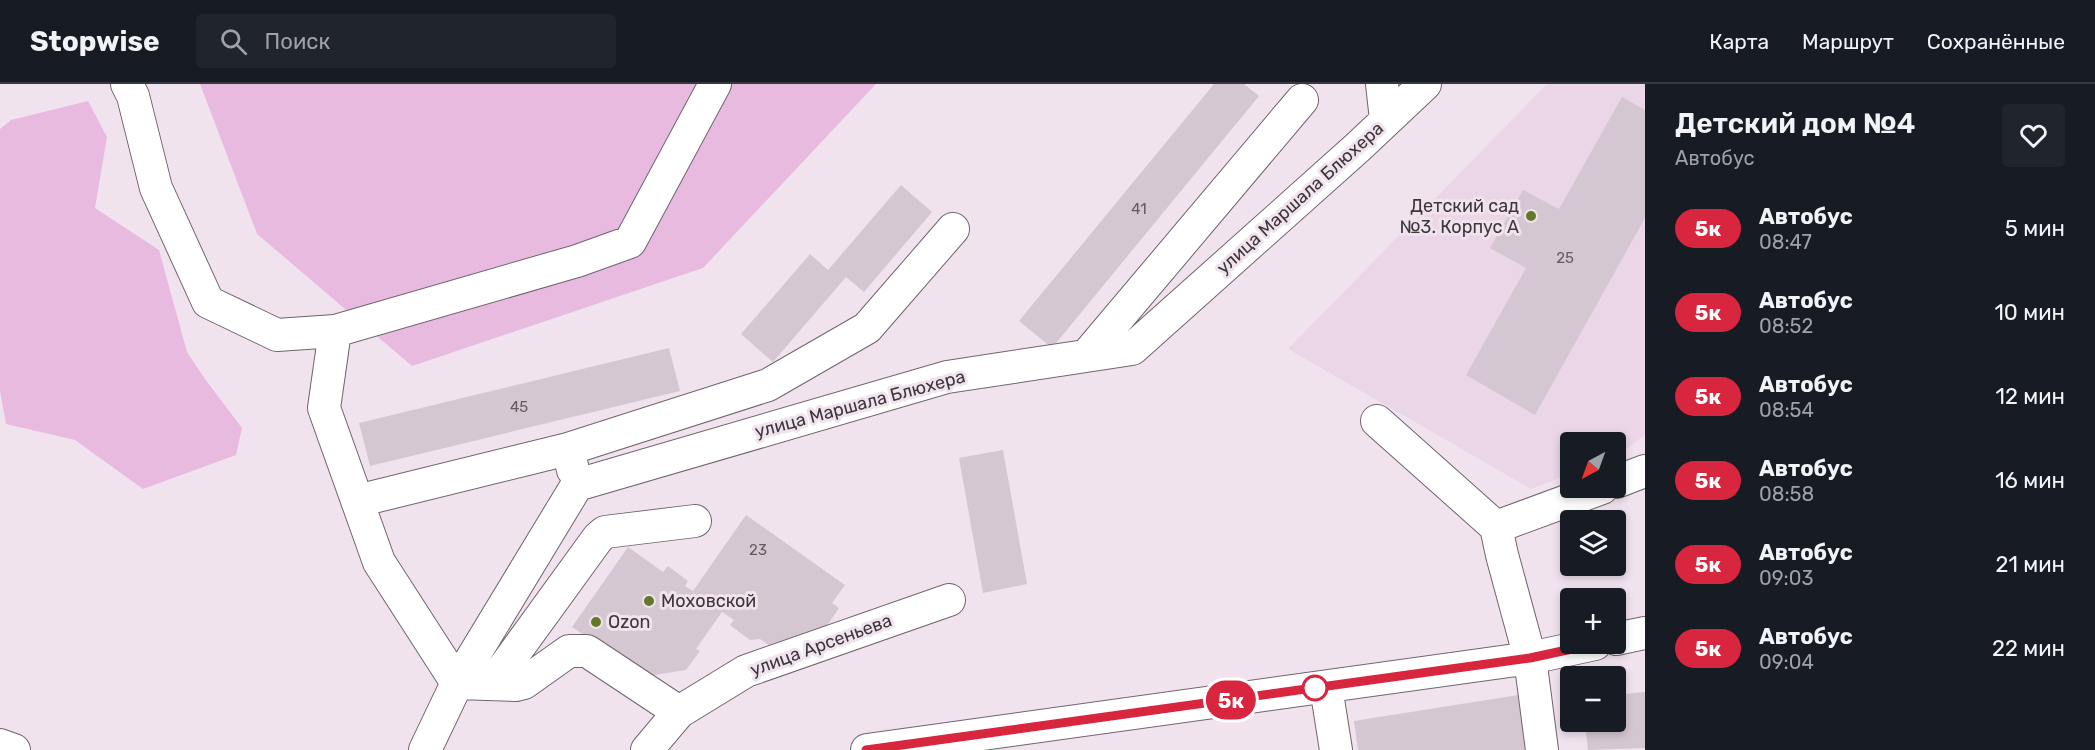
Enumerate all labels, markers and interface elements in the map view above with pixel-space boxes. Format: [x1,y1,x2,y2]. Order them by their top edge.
search box [196,14,616,68]
text: Stopwise [30,25,160,58]
icon: search [217,25,250,58]
text: Поиск [265,28,330,55]
text: Карта [1709,29,1769,54]
text: Маршрут [1802,29,1894,54]
text: Сохранённые [1927,29,2065,54]
button: heart [2002,104,2065,167]
text: Детский дом №4 [1675,107,1915,140]
street label: улица Маршала Блюхера [1212,117,1388,279]
text: Автобус [1675,146,1755,170]
place label: Детский сад №3. Корпус А [1400,195,1519,238]
house number: 41 [1131,200,1147,218]
text: Автобус [1759,203,1853,230]
marker: Детский сад №3. Корпус А [1524,209,1538,223]
text: 5 мин [2005,215,2065,242]
text: 5к [1695,216,1721,241]
text: 08:47 [1759,230,1812,254]
house number: 25 [1556,249,1574,267]
text: Автобус [1759,287,1853,314]
text: 10 мин [1994,299,2065,326]
text: 5к [1695,300,1721,325]
text: 08:52 [1759,314,1813,338]
street label: улица Маршала Блюхера [752,365,968,443]
text: Автобус [1759,371,1853,398]
text: 12 мин [1995,383,2065,410]
text: 5к [1695,384,1721,409]
house number: 45 [510,398,528,416]
text: 08:54 [1759,398,1814,422]
north arrow [1560,432,1626,498]
map controls [1560,432,1626,732]
text: Автобус [1759,455,1853,482]
text: 16 мин [1995,467,2065,494]
text: 5к [1695,468,1721,493]
text: 08:58 [1759,482,1814,506]
button: layers [1560,510,1626,576]
text: Автобус [1759,539,1853,566]
house number: 23 [749,541,767,559]
text: 21 мин [1995,551,2065,578]
text: 5к [1695,552,1721,577]
text: 09:03 [1759,566,1813,590]
button: + [1560,588,1626,654]
place label: Моховской [661,590,756,612]
marker: Моховской [642,594,656,608]
street label: улица Арсеньева [747,609,895,681]
place label: Ozon [608,611,650,633]
marker: Ozon [589,615,603,629]
text: Автобус [1759,623,1853,650]
text: 22 мин [1992,635,2065,662]
text: 5к [1695,636,1721,661]
text: 09:04 [1759,650,1814,674]
button: − [1560,666,1626,732]
unlabelled marker [1302,675,1328,701]
line badge: 5к [1204,680,1258,720]
text: 5к [1218,688,1244,713]

